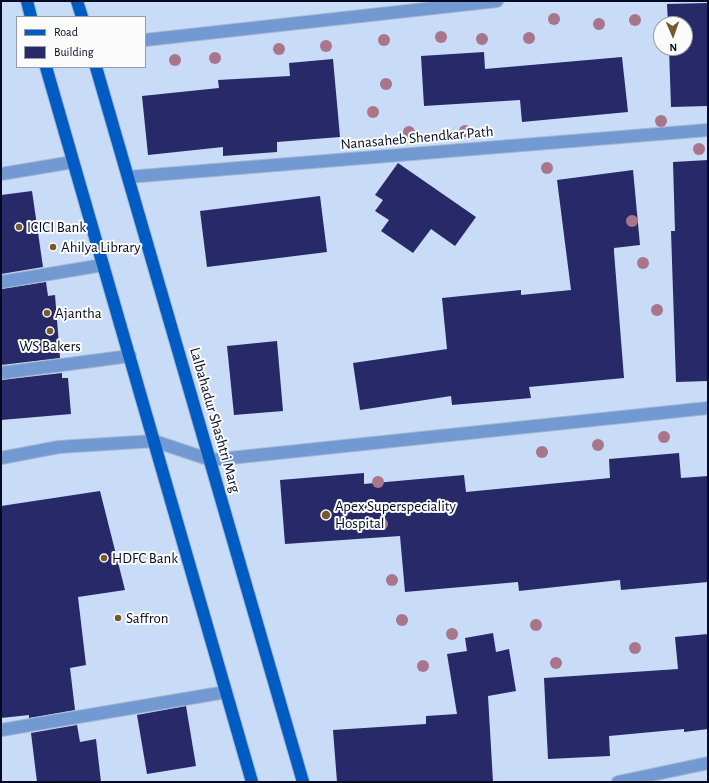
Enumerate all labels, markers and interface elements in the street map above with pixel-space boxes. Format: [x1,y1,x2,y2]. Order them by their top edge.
legend [16,16,146,68]
north arrow [653,16,693,56]
text: Road [54,26,78,38]
text: N [669,42,677,53]
text: Building [54,46,94,58]
street label: Nanasaheb Shendkar Path [340,122,494,154]
place label: ICICI Bank [27,218,86,236]
marker: ICICI Bank [14,222,24,232]
place label: Ahilya Library [61,238,141,256]
marker: Ahilya Library [48,242,58,252]
place label: Ajantha [55,304,102,322]
marker: Ajantha [42,308,52,318]
marker: WS Bakers [45,326,55,336]
place label: WS Bakers [19,337,81,355]
street label: Lalbahadur Shashtri Marg [186,345,244,495]
place label: Apex Superspeciality Hospital [335,497,456,532]
marker: Apex Superspeciality Hospital [320,509,332,521]
place label: HDFC Bank [112,549,178,567]
marker: HDFC Bank [99,553,109,563]
place label: Saffron [126,609,168,627]
marker: Saffron [113,613,123,623]

